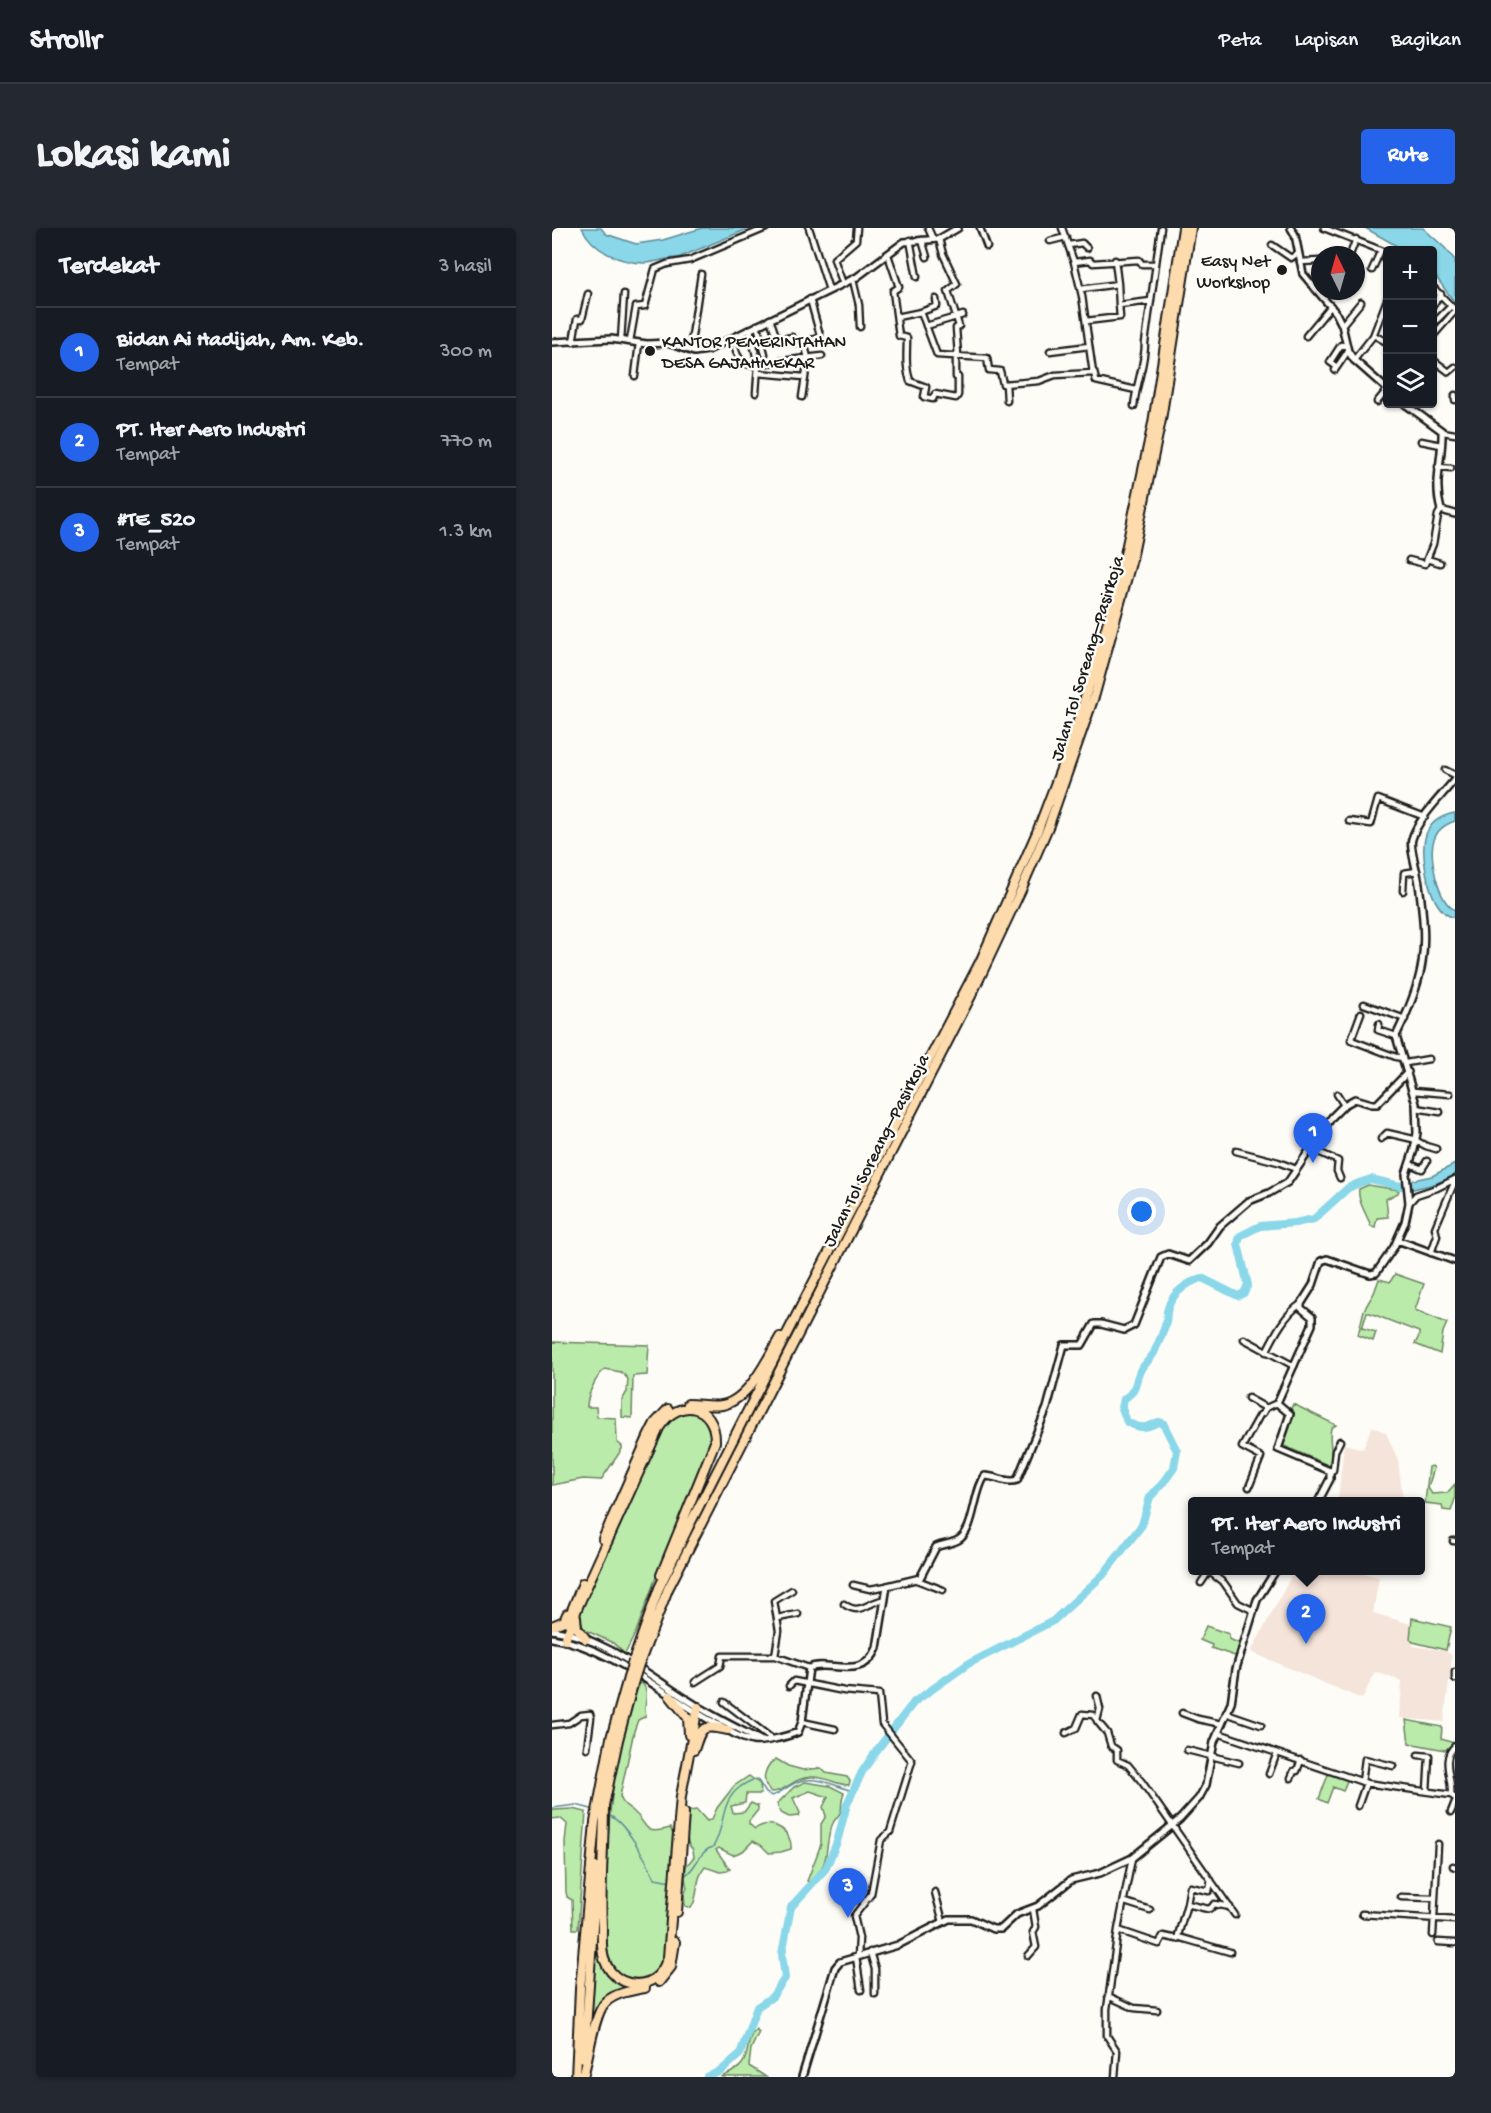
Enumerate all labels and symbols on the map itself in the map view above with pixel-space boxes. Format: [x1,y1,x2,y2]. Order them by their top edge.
north arrow [1311,246,1365,300]
place label: Easy Net Workshop [1196,252,1272,294]
marker: Easy Net Workshop [1275,263,1289,277]
place label: KANTOR PEMERINTAHAN DESA GAJAHMEKAR [661,333,846,375]
marker: KANTOR PEMERINTAHAN DESA GAJAHMEKAR [643,344,657,358]
street label: Jalan Tol Soreang–Pasirkoja [1047,553,1130,764]
street label: Jalan Tol Soreang–Pasirkoja [819,1050,935,1251]
pin: 1 [1294,1114,1332,1163]
your location [1127,1197,1156,1226]
pin: 2 [1286,1594,1326,1644]
pin: 3 [828,1868,868,1918]

